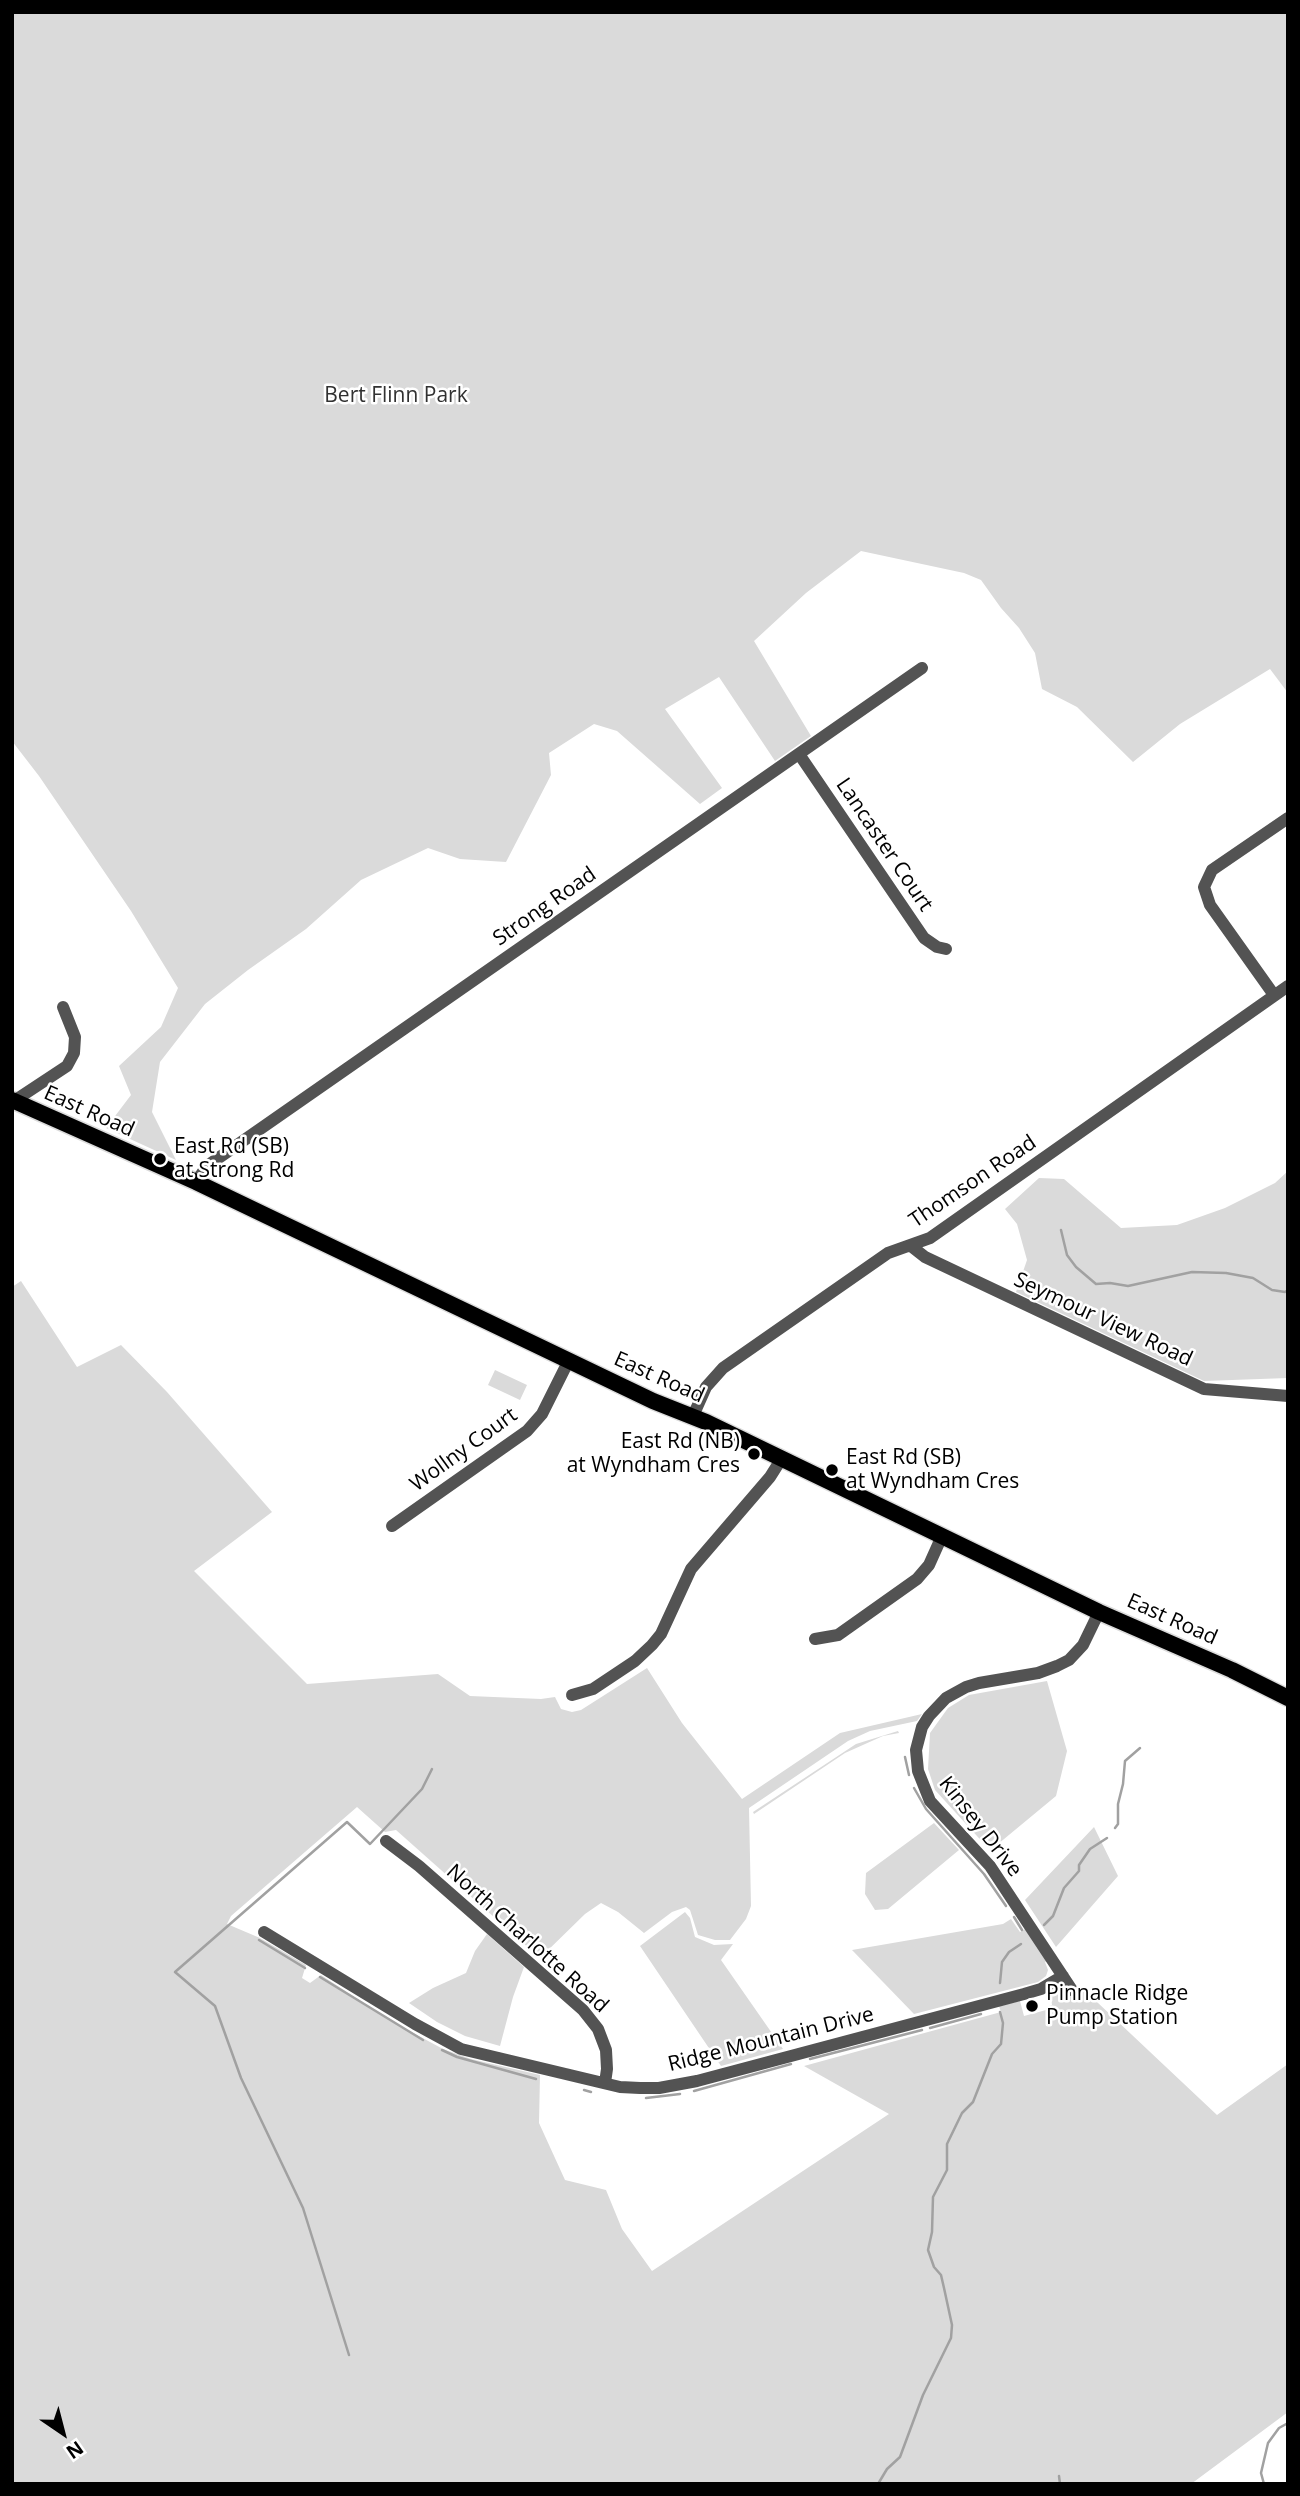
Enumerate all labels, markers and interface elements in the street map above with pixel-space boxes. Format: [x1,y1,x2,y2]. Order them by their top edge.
park label: Bert Flinn Park [324,383,468,409]
street label: Lancaster Court [830,774,938,916]
street label: Strong Road [489,862,601,952]
street label: East Road [40,1081,138,1143]
street label: Thomson Road [905,1130,1041,1234]
place label: East Rd (SB) at Strong Rd [174,1134,294,1184]
marker: East Rd (SB) at Strong Rd [152,1151,168,1167]
street label: Seymour View Road [1010,1268,1196,1372]
street label: East Road [610,1347,708,1409]
street label: Wollny Court [406,1403,522,1497]
place label: East Rd (NB) at Wyndham Cres [567,1429,740,1479]
place label: East Rd (SB) at Wyndham Cres [846,1445,1019,1495]
marker: East Rd (NB) at Wyndham Cres [746,1446,762,1462]
marker: East Rd (SB) at Wyndham Cres [824,1462,840,1478]
street label: East Road [1123,1589,1221,1651]
street label: Kinsey Drive [933,1772,1027,1882]
street label: North Charlotte Road [441,1860,613,2018]
place label: Pinnacle Ridge Pump Station [1046,1981,1188,2031]
marker: Pinnacle Ridge Pump Station [1024,1998,1040,2014]
street label: Ridge Mountain Drive [665,2002,877,2078]
north arrow [28,2398,98,2468]
text: N [61,2435,89,2465]

